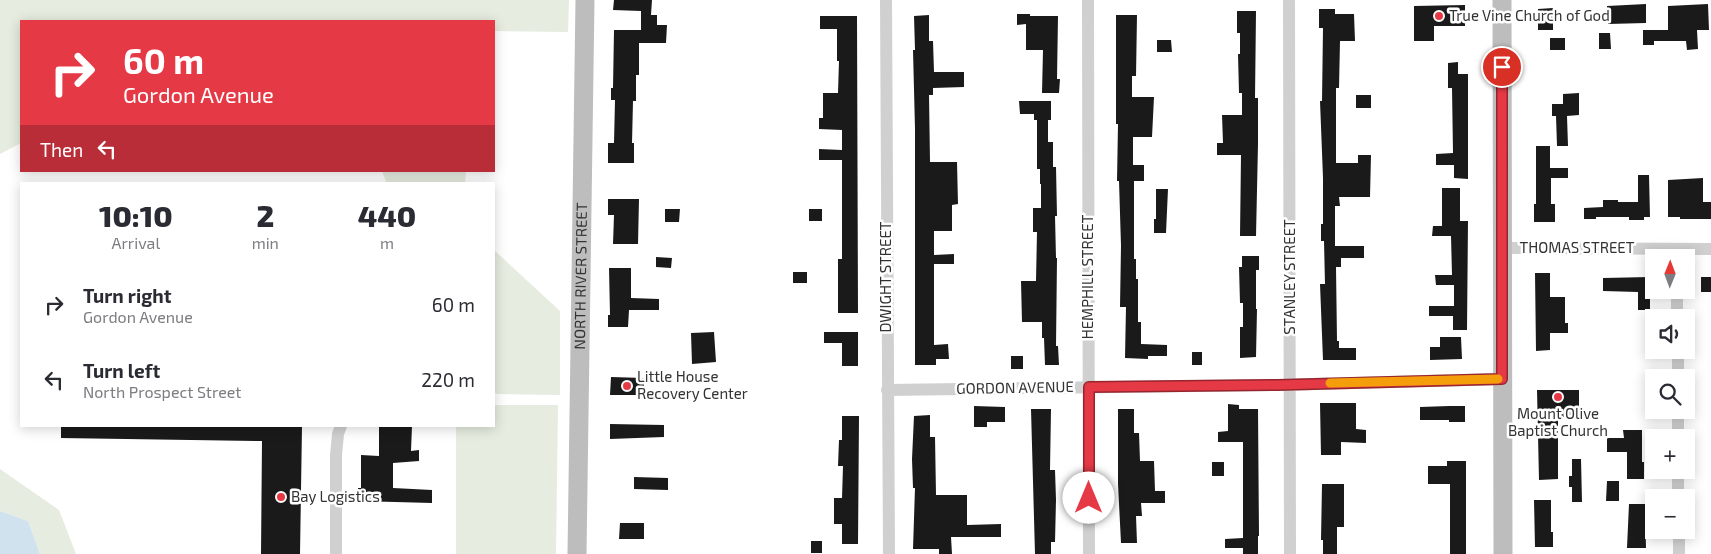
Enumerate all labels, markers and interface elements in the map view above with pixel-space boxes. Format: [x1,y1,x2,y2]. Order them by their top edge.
place label: True Vine Church of God [1449,6,1610,24]
marker: True Vine Church of God [1433,10,1445,22]
text: 60 m [123,39,204,81]
icon: right [40,40,105,105]
pin [1481,46,1523,88]
icon: arrive [1488,53,1516,81]
text: Gordon Avenue [123,81,274,107]
icon: left [93,135,121,163]
text: Then [40,138,83,161]
text: 10:10 [99,197,173,233]
text: 2 [256,197,274,233]
text: 440 [358,197,416,233]
street label: NORTH RIVER STREET [570,202,590,350]
street label: HEMPHILL STREET [1078,214,1096,339]
street label: STANLEY STREET [1280,219,1298,335]
street label: DWIGHT STREET [876,221,894,333]
text: Arrival [111,233,160,252]
text: min [252,233,279,252]
text: m [380,233,394,252]
street label: THOMAS STREET [1520,238,1635,256]
north arrow [1645,249,1695,299]
map controls [1645,249,1695,539]
text: Turn right [83,284,171,307]
icon: right [40,291,68,319]
text: 60 m [432,293,475,316]
text: Gordon Avenue [83,307,193,326]
button: sound [1645,309,1695,359]
text: Turn left [83,359,160,382]
icon: left [40,366,68,394]
place label: Little House Recovery Center [637,367,748,402]
text: 220 m [421,368,475,391]
button: search [1645,369,1695,419]
street label: GORDON AVENUE [956,377,1074,397]
marker: Little House Recovery Center [621,380,633,392]
text: North Prospect Street [83,382,241,401]
marker: Mount Olive Baptist Church [1552,391,1564,403]
place label: Mount Olive Baptist Church [1508,404,1608,439]
button: + [1645,429,1695,479]
position arrow [1062,471,1114,523]
place label: Bay Logistics [291,487,380,505]
button: − [1645,489,1695,539]
marker: Bay Logistics [275,491,287,503]

